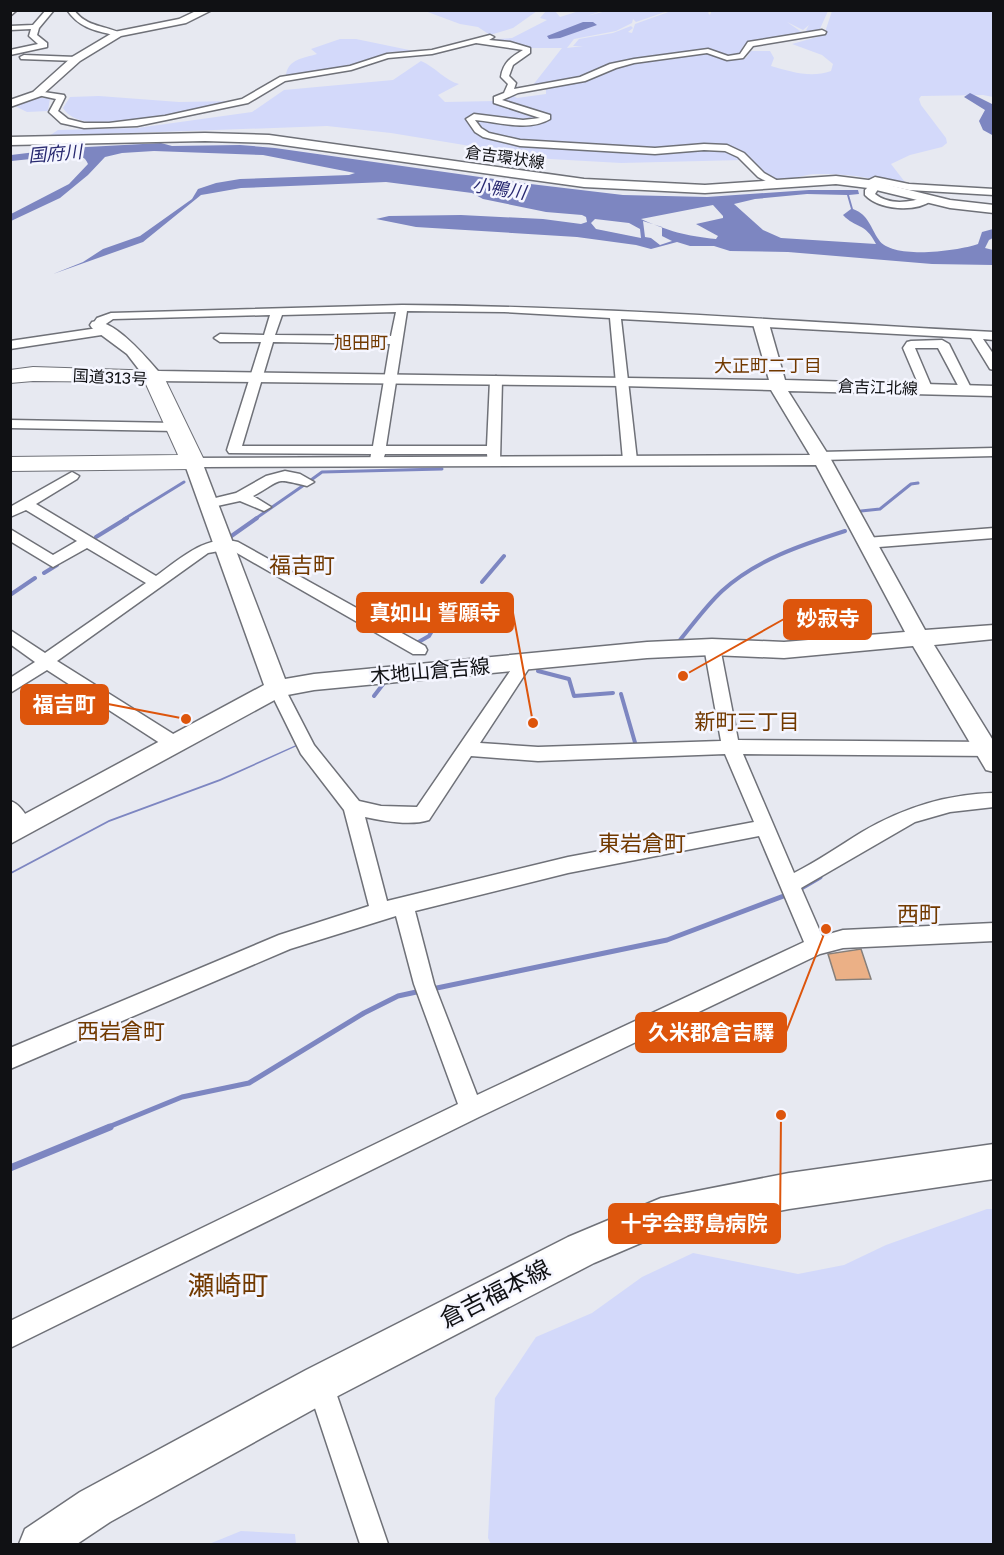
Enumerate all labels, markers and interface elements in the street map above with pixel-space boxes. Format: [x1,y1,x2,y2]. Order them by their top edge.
water label: 国府川 [27,140,85,166]
street label: 倉吉環状線 [464,142,546,172]
water label: 小鴨川 [471,173,530,203]
district label: 旭田町 [334,331,388,353]
district label: 大正町二丁目 [714,354,822,376]
street label: 国道313号 [72,365,148,389]
street label: 倉吉江北線 [838,376,918,398]
district label: 福吉町 [269,551,335,578]
callout: 真如山 誓願寺 [357,593,513,632]
text: 真如山 誓願寺 [369,599,501,625]
callout: 妙寂寺 [784,600,871,639]
text: 妙寂寺 [797,605,860,631]
street label: 木地山倉吉線 [369,653,491,687]
callout: 福吉町 [21,685,108,724]
text: 福吉町 [33,691,96,717]
district label: 新町三丁目 [695,708,800,734]
district label: 東岩倉町 [598,829,686,856]
district label: 西町 [897,900,941,927]
callout: 久米郡倉吉驛 [636,1013,786,1052]
district label: 西岩倉町 [77,1017,165,1044]
text: 久米郡倉吉驛 [648,1019,774,1045]
callout: 十字会野島病院 [609,1204,780,1243]
text: 十字会野島病院 [621,1210,768,1236]
street label: 倉吉福本線 [434,1253,554,1333]
district label: 瀬崎町 [188,1269,269,1301]

